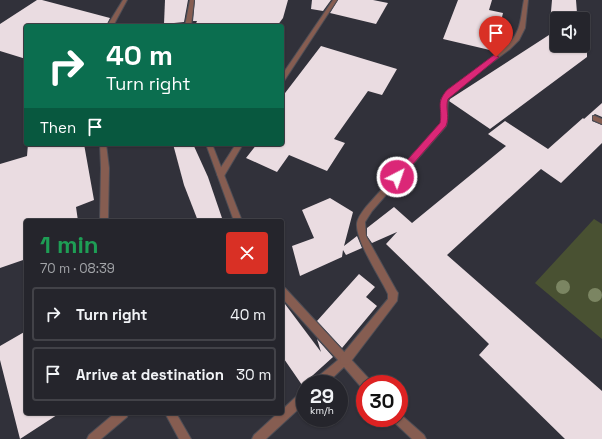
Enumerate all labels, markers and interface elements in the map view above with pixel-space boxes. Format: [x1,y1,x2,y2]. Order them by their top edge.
map controls [550,12,590,52]
button: sound [550,12,590,52]
pin [479,16,513,57]
icon: arrive [485,22,507,44]
text: 40 m [106,37,173,73]
icon: right [40,40,92,92]
text: Turn right [106,72,190,95]
icon: arrive [84,116,106,138]
text: Then [40,118,76,137]
position arrow [376,156,418,198]
text: 1 min [40,229,99,260]
button: close [226,232,268,274]
text: 70 m · 08:39 [40,260,115,277]
icon: right [42,303,64,325]
text: Turn right [76,305,147,324]
text: 40 m [230,305,266,324]
icon: arrive [42,363,64,385]
text: Arrive at destination [76,365,224,384]
text: 30 m [236,365,271,384]
speed limit sign: 30 [356,375,408,427]
text: 29 [310,383,334,409]
text: km/h [310,404,334,417]

